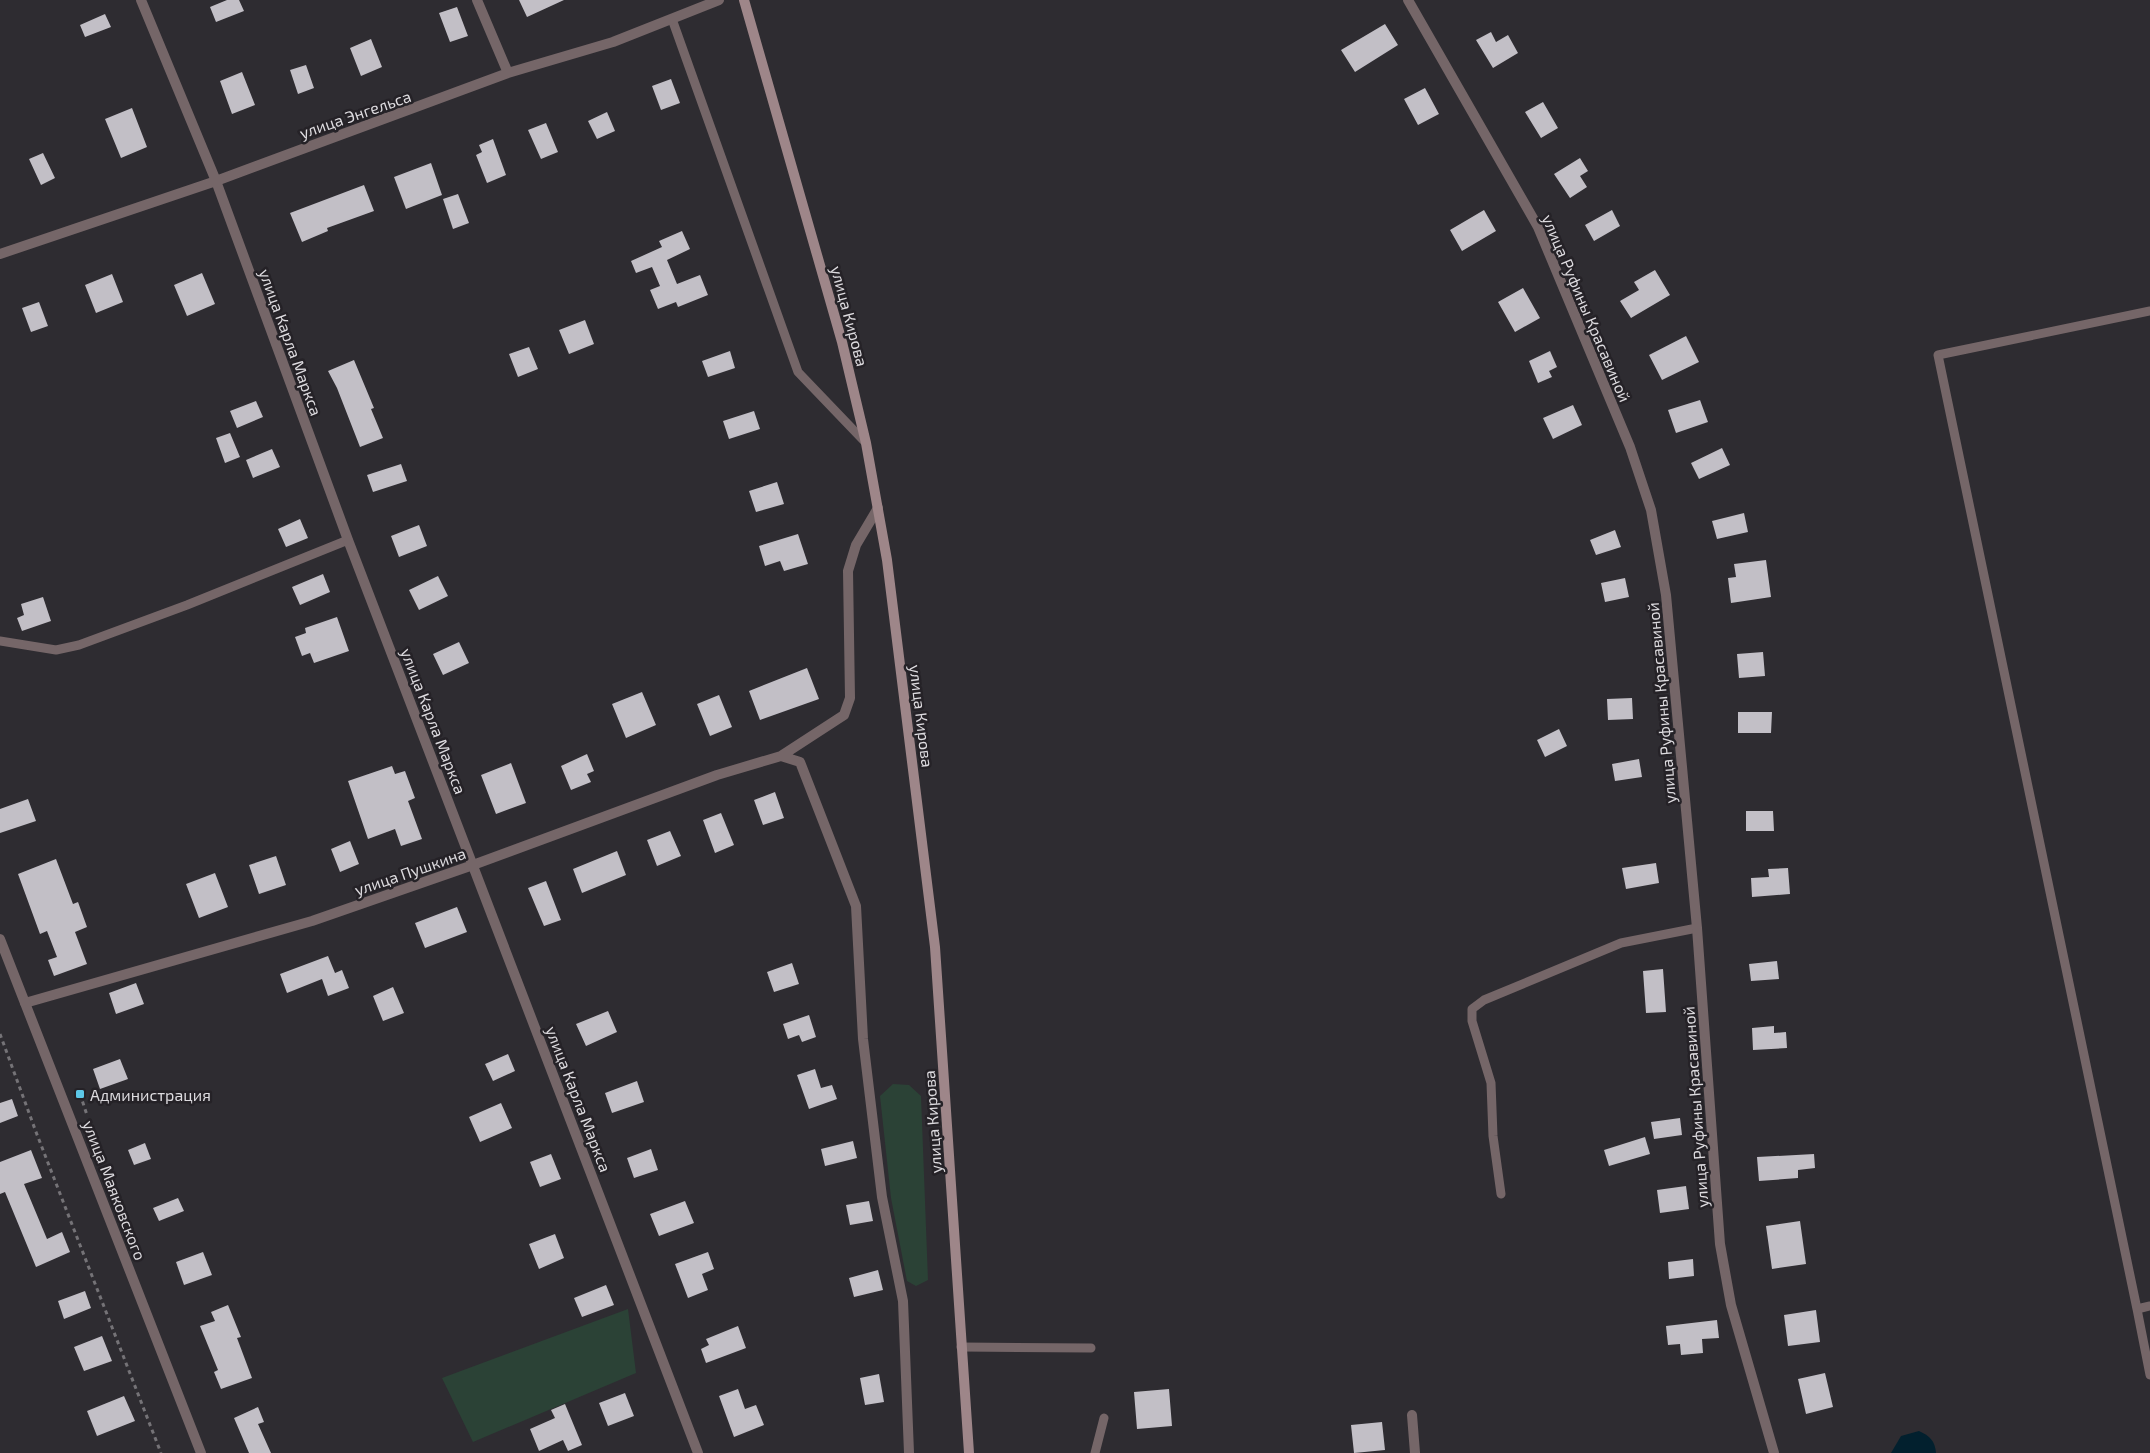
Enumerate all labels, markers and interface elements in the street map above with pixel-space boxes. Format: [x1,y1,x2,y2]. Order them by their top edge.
street label: улица Энгельса [297,86,414,143]
street label: улица Руфины Красавиной [1538,211,1635,405]
street label: улица Кирова [826,264,873,369]
street label: улица Карла Маркса [255,266,326,418]
street label: улица Руфины Красавиной [1643,601,1680,804]
street label: улица Карла Маркса [396,645,471,797]
street label: улица Кирова [905,664,938,769]
street label: улица Пушкина [352,843,468,900]
street label: улица Руфины Красавиной [1678,1006,1713,1208]
street label: улица Карла Маркса [541,1023,616,1175]
street label: улица Кирова [919,1070,946,1174]
place label: Администрация [90,1085,211,1104]
marker: Администрация [74,1088,86,1100]
street label: улица Маяковского [79,1117,150,1263]

